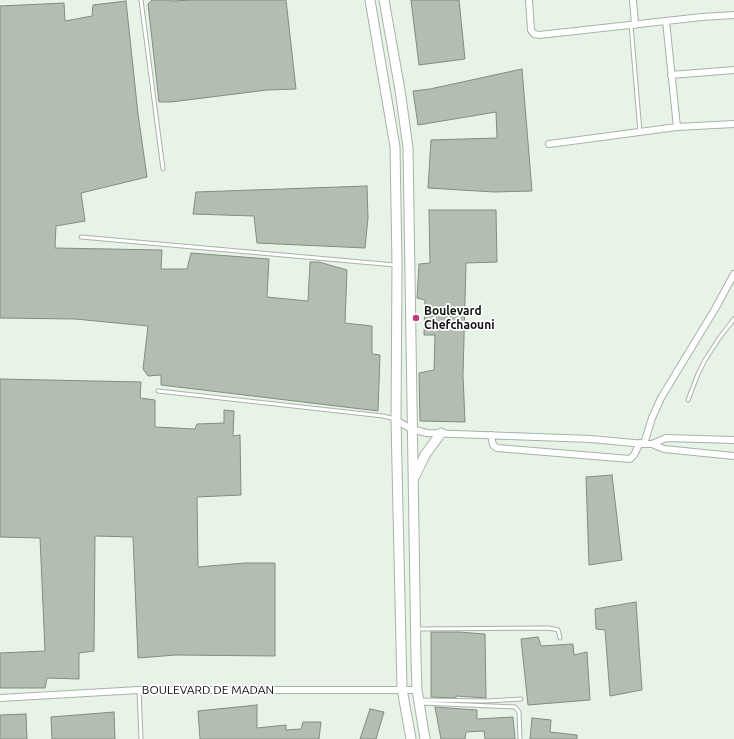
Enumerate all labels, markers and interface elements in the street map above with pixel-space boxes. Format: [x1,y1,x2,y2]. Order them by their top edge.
place label: Boulevard Chefchaouni [424,304,494,332]
marker: Boulevard Chefchaouni [411,313,421,323]
street label: BOULEVARD DE MADAN [142,683,274,697]

